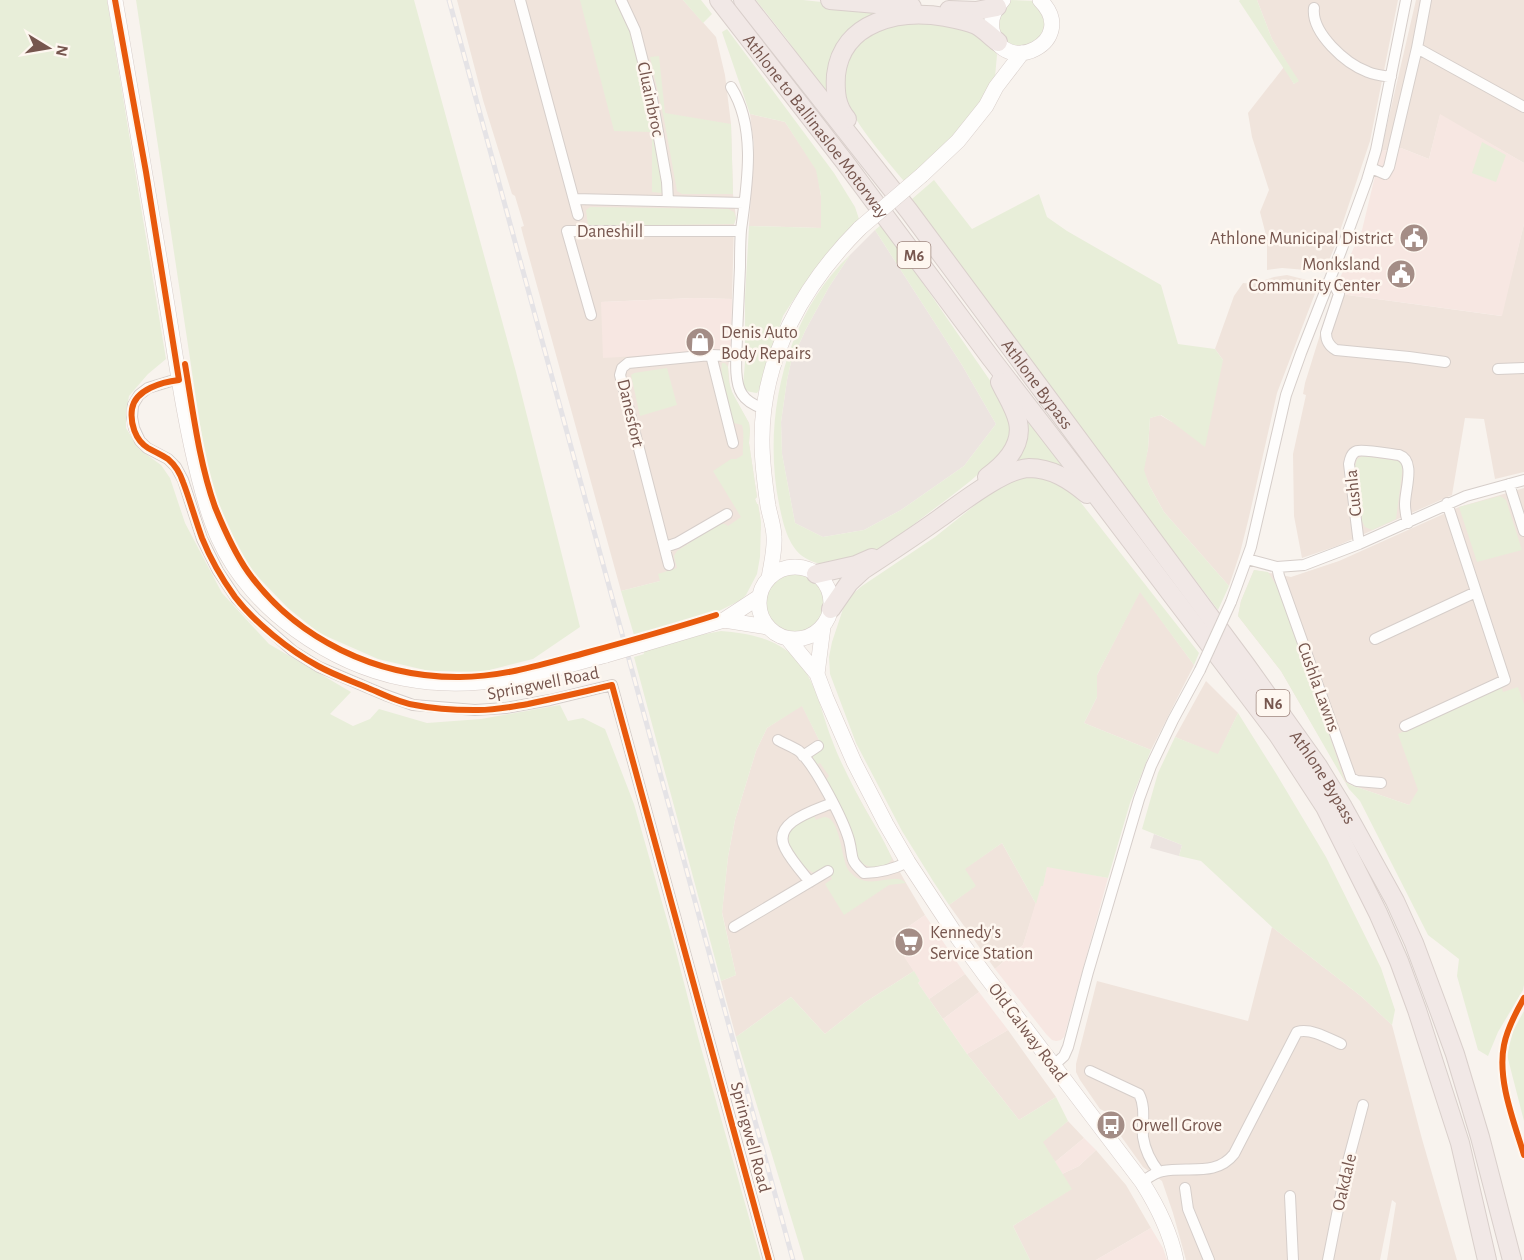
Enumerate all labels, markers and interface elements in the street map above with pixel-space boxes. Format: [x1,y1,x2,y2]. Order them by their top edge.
north arrow [18,18,78,78]
street label: Athlone to Ballinasloe Motorway [739,31,892,222]
text: N [53,44,71,58]
street label: Cluainbroc [633,60,667,138]
public building icon: Athlone Municipal District [1398,222,1430,254]
street label: Daneshill [577,223,643,241]
place label: Athlone Municipal District [1210,230,1393,248]
road number: M6 [898,242,930,268]
place label: Monksland Community Center [1248,256,1380,295]
public building icon: Monksland Community Center [1385,258,1417,290]
place label: Denis Auto Body Repairs [721,324,811,363]
shop icon: Denis Auto Body Repairs [684,326,716,358]
street label: Athlone Bypass [998,336,1076,433]
street label: Danesfort [613,377,647,449]
street label: Cushla [1343,469,1365,517]
street label: Cushla Lawns [1294,640,1343,734]
street label: Springwell Road [486,664,601,704]
road number: N6 [1256,690,1290,716]
street label: Athlone Bypass [1286,728,1359,827]
place label: Kennedy's Service Station [930,924,1033,963]
supermarket icon: Kennedy's Service Station [893,926,925,958]
street label: Old Galway Road [985,980,1070,1085]
street label: Springwell Road [727,1080,773,1194]
bus stop icon: Orwell Grove [1095,1109,1127,1141]
place label: Orwell Grove [1132,1117,1222,1135]
street label: Oakdale [1330,1152,1360,1213]

